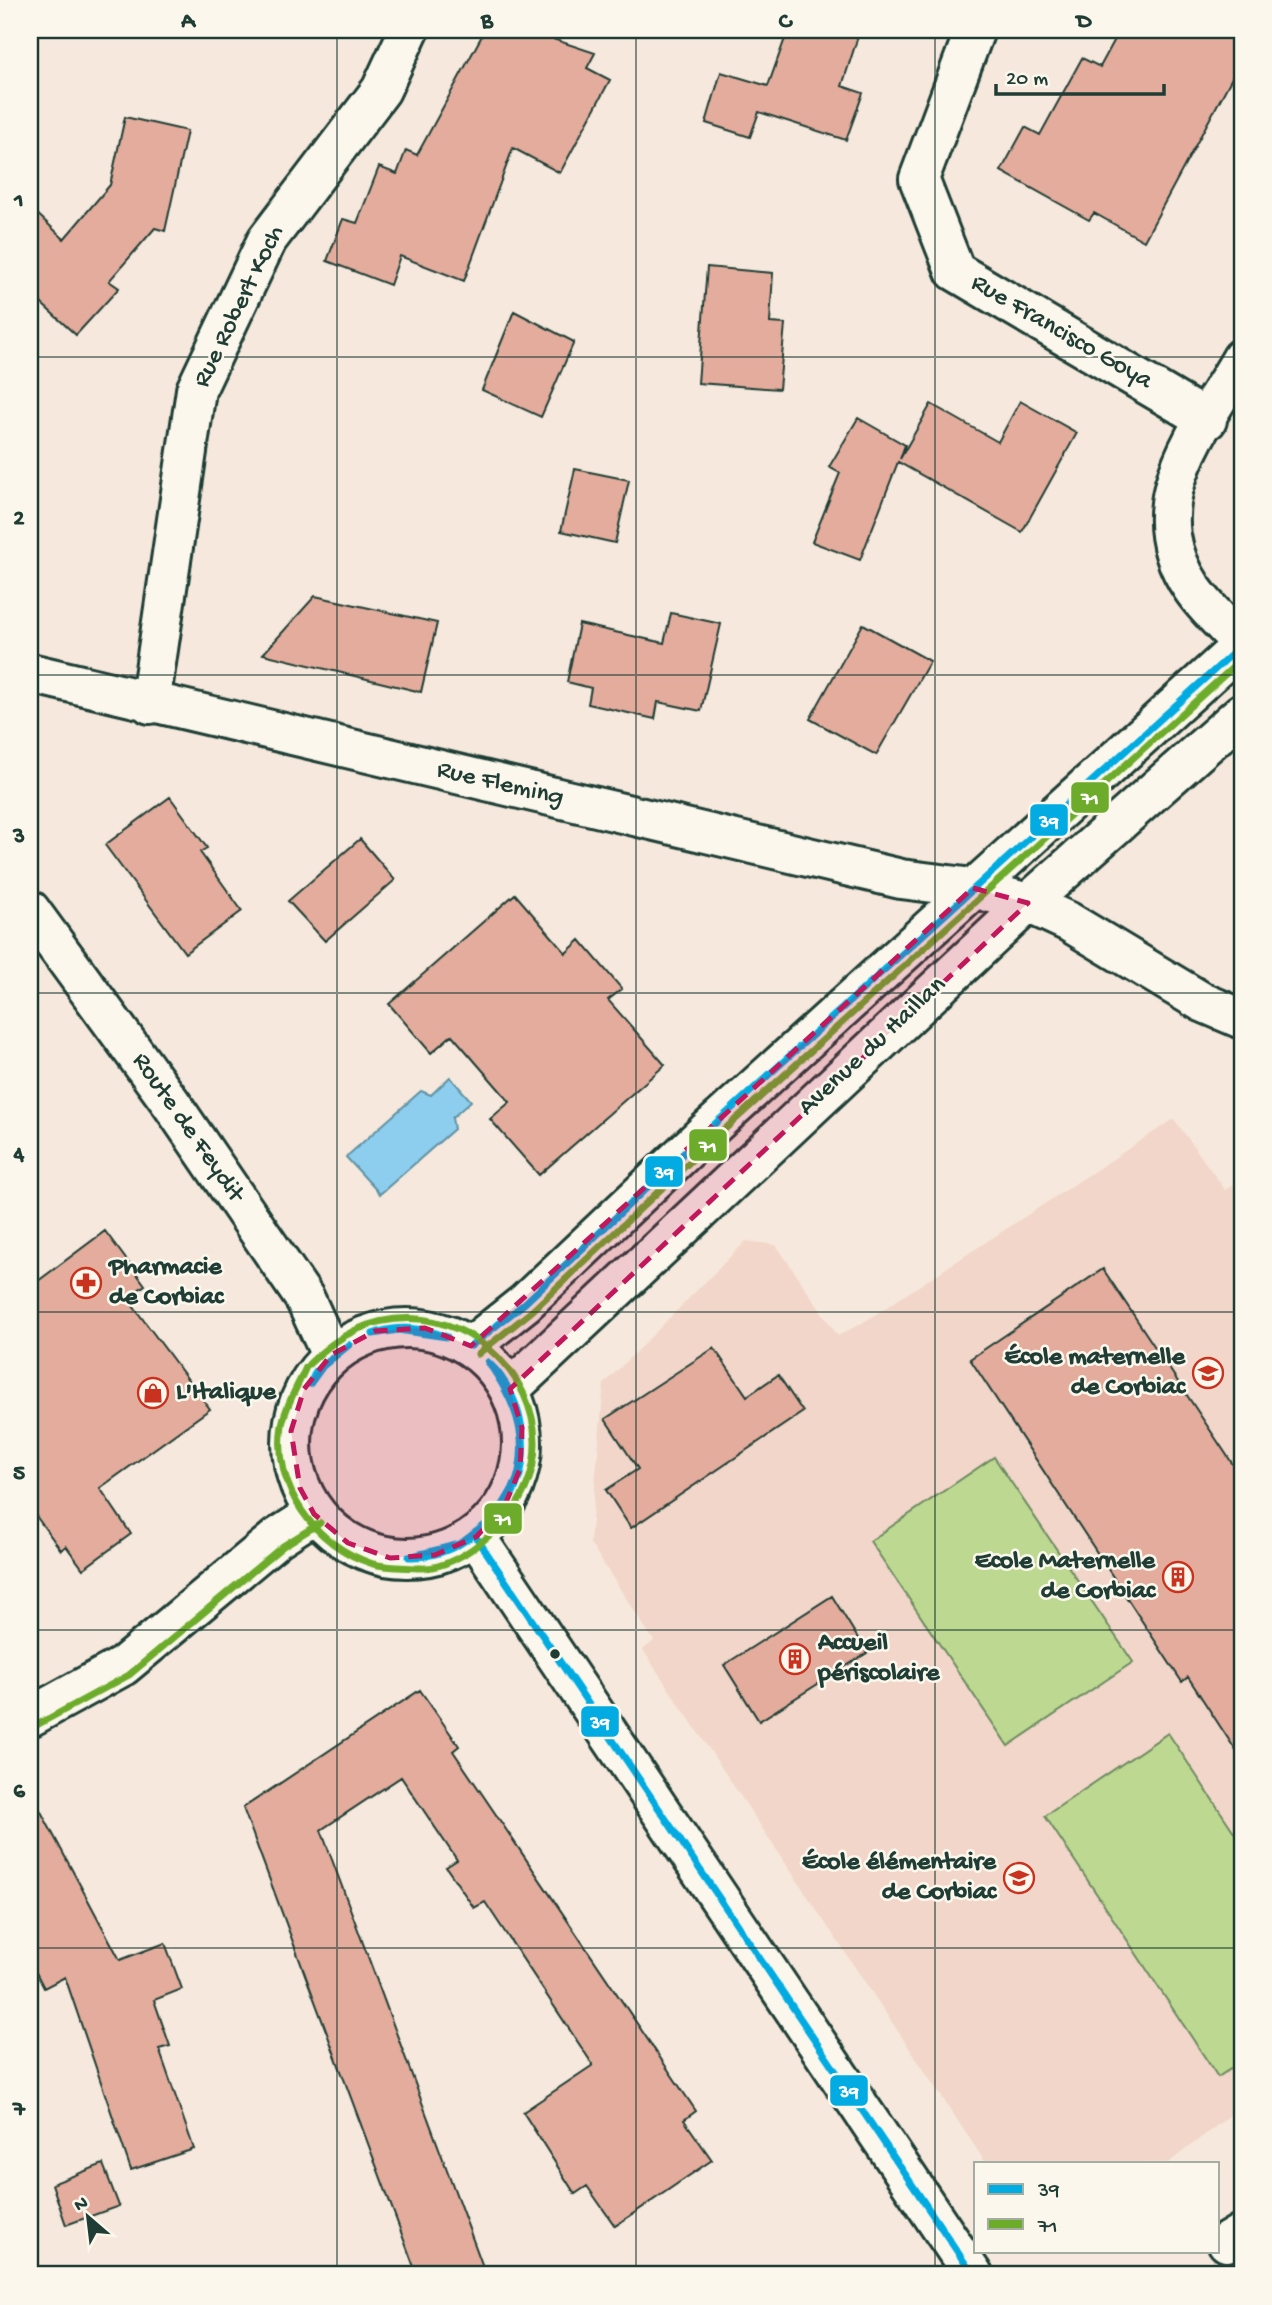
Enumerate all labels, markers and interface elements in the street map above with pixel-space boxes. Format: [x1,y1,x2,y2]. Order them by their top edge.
text: A [180,9,196,36]
text: B [480,9,494,36]
text: C [779,9,794,36]
text: D [1075,9,1093,36]
scale bar [996,52,1164,96]
text: 20 m [1006,68,1048,93]
text: 1 [13,188,24,215]
street label: Rue Robert Koch [187,221,293,393]
street label: Rue Francisco Goya [965,268,1159,398]
text: 2 [13,506,25,533]
street label: Rue Fleming [434,755,566,815]
line badge: 71 [1070,781,1110,814]
text: 71 [1080,789,1099,812]
line badge: 39 [1029,803,1069,837]
text: 39 [1038,812,1059,835]
text: 3 [12,824,25,851]
street label: Avenue du Haillan [793,970,954,1123]
street label: Route de Feydit [124,1047,251,1211]
line badge: 71 [688,1128,728,1162]
text: 71 [698,1137,717,1160]
text: 4 [13,1142,25,1169]
line badge: 39 [644,1155,684,1188]
text: 39 [653,1163,674,1186]
place label: Pharmacie de Corbiac [107,1253,225,1314]
pharmacy icon: Pharmacie de Corbiac [69,1266,103,1300]
place label: École maternelle de Corbiac [1004,1343,1187,1404]
school or university icon: École maternelle de Corbiac [1191,1356,1225,1390]
shop icon: L'Italique [136,1376,170,1410]
place label: L'Italique [176,1378,278,1409]
text: 5 [13,1461,25,1488]
line badge: 71 [483,1502,523,1535]
text: 71 [493,1510,512,1533]
place label: Ecole Maternelle de Corbiac [975,1547,1157,1608]
building icon: Ecole Maternelle de Corbiac [1161,1560,1195,1594]
place label: Accueil périscolaire [817,1629,941,1690]
building icon: Accueil périscolaire [778,1642,812,1676]
unlabelled marker [548,1647,562,1661]
line badge: 39 [580,1705,620,1738]
text: 39 [589,1713,610,1736]
text: 6 [13,1779,26,1806]
place label: École élémentaire de Corbiac [802,1848,998,1909]
school or university icon: École élémentaire de Corbiac [1002,1861,1036,1895]
line badge: 39 [829,2074,869,2107]
text: 39 [838,2082,859,2105]
text: 7 [12,2097,26,2124]
legend [974,2162,1220,2252]
text: 39 [1037,2180,1060,2205]
north arrow [52,2182,122,2252]
text: N [71,2192,93,2218]
text: 71 [1037,2216,1057,2241]

